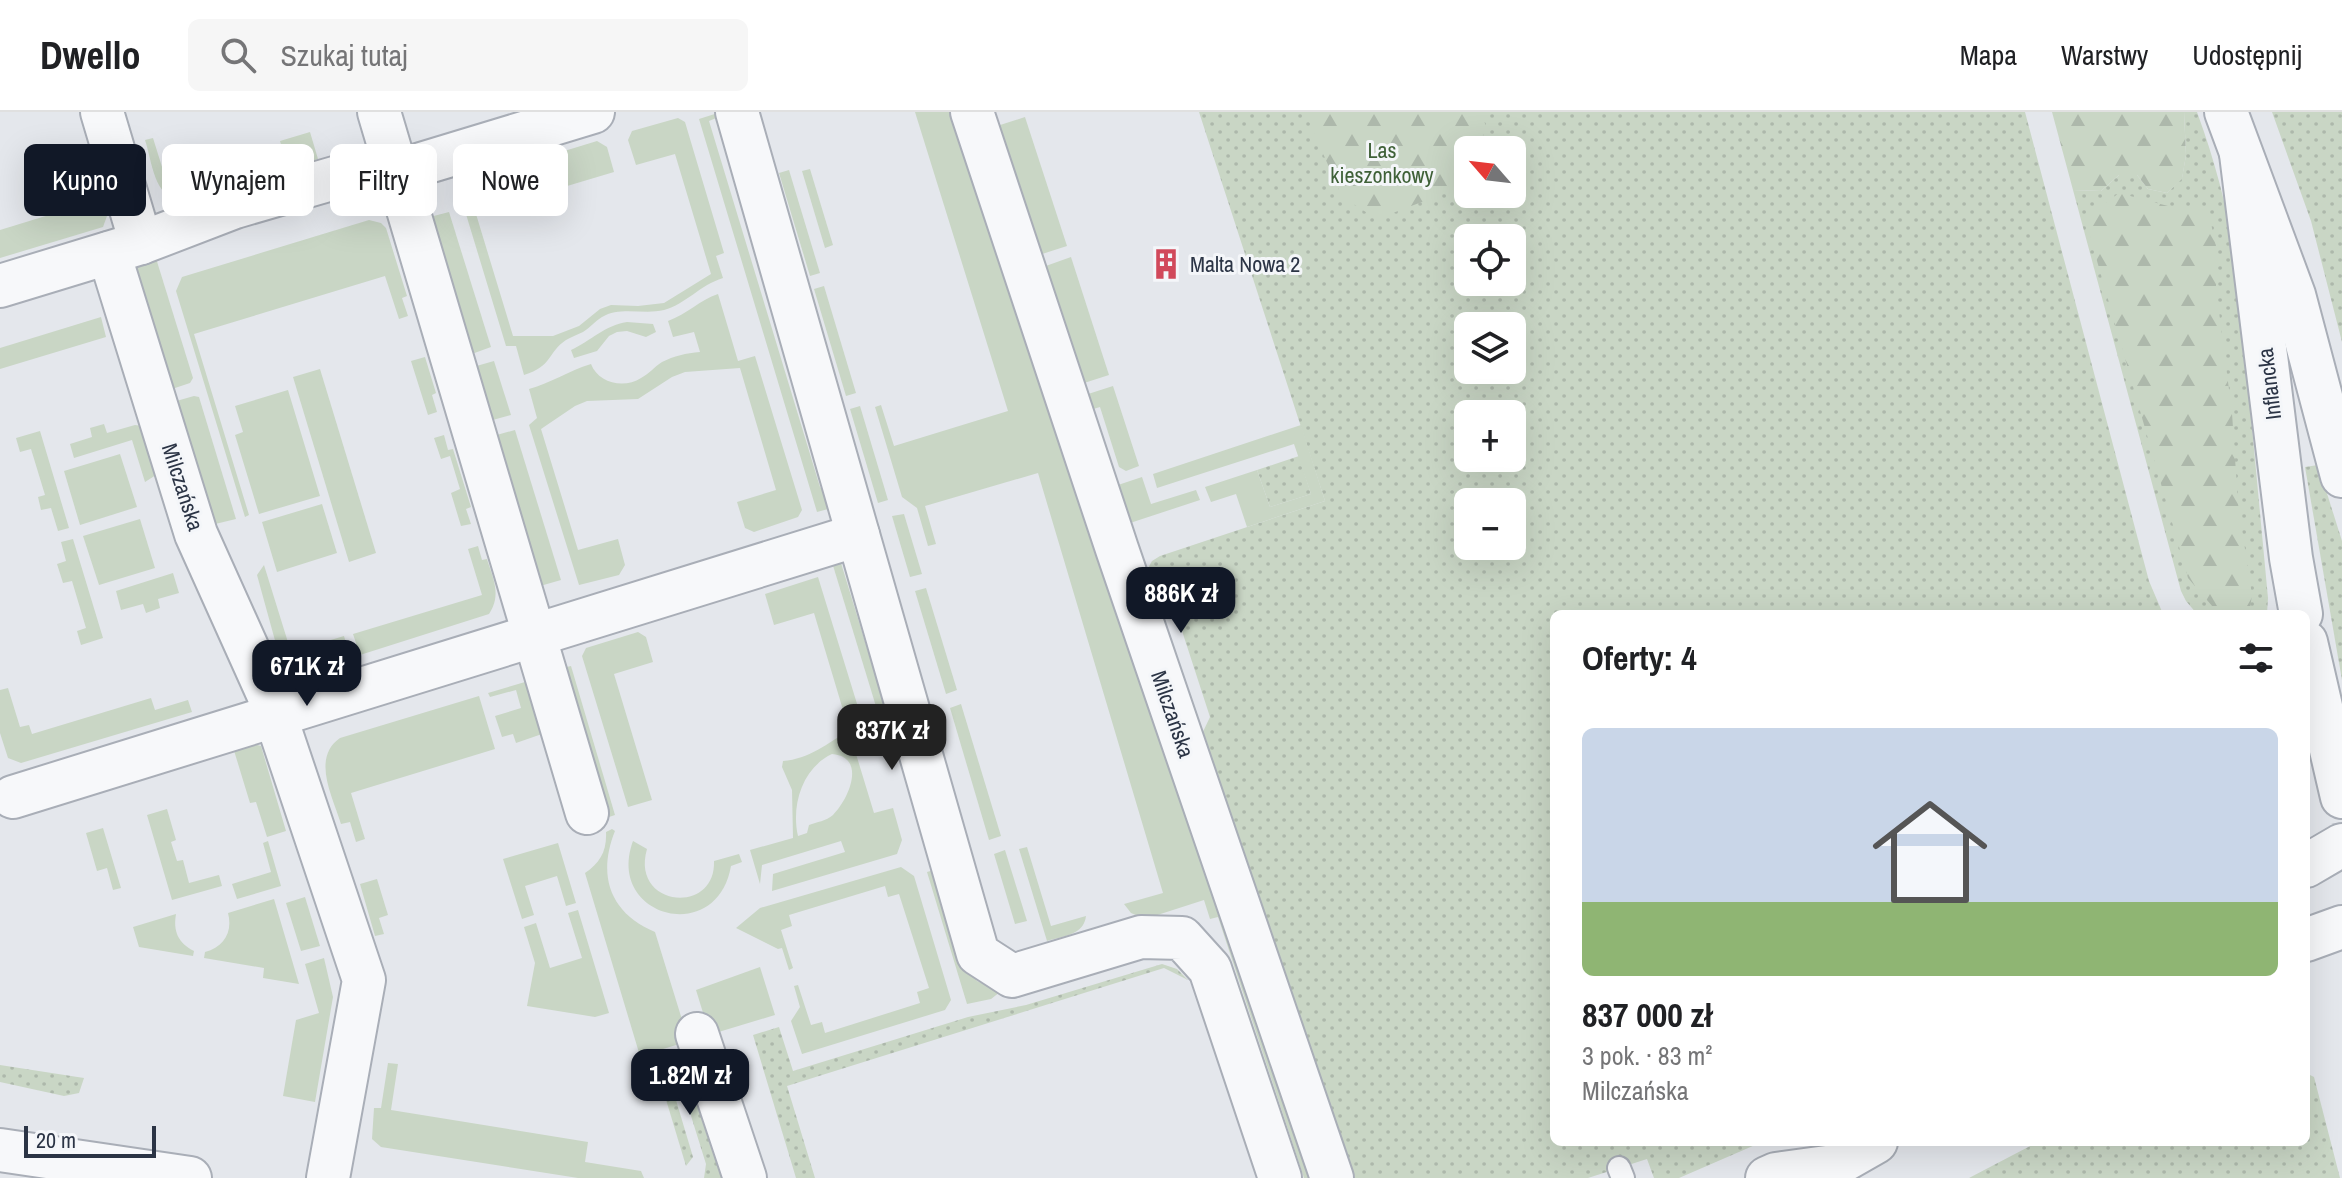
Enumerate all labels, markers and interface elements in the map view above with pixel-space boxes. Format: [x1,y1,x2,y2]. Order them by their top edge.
search box [188,19,748,91]
text: Dwello [40,30,140,81]
icon: search [216,33,260,77]
text: Szukaj tutaj [280,35,408,75]
text: Mapa [1960,36,2017,74]
text: Warstwy [2061,36,2148,74]
text: Udostępnij [2192,36,2302,74]
park label: Las kieszonkowy [1330,135,1434,190]
north arrow [1454,136,1526,208]
map controls [1454,136,1526,560]
chip: Kupno [24,144,146,216]
chip: Wynajem [162,144,314,216]
chip: Filtry [330,144,437,216]
chip: Nowe [453,144,568,216]
button: locate [1454,224,1526,296]
building icon: Malta Nowa 2 [1149,247,1183,281]
place label: Malta Nowa 2 [1190,249,1300,279]
button: layers [1454,312,1526,384]
street label: Inflancka [2250,346,2288,422]
button: + [1454,400,1526,472]
street label: Milczańska [155,439,211,535]
button: − [1454,488,1526,560]
pin: 886K zł [1107,567,1255,635]
text: 886K zł [1144,575,1218,610]
text: Oferty: 4 [1582,635,1697,681]
icon: filters [2234,636,2278,680]
pin: 671K zł [233,640,381,708]
text: 671K zł [270,648,344,683]
street label: Milczańska [1144,666,1202,762]
pin: 837K zł [818,704,966,772]
text: 837K zł [855,712,929,747]
icon: home [1858,780,2002,924]
text: 837 000 zł [1582,992,1712,1038]
text: 3 pok. · 83 m² [1582,1038,1712,1073]
pin: 1.82M zł [607,1049,773,1117]
text: 1.82M zł [649,1057,731,1092]
text: Milczańska [1582,1073,1689,1108]
scale bar [24,1122,156,1158]
text: 20 m [36,1125,76,1155]

